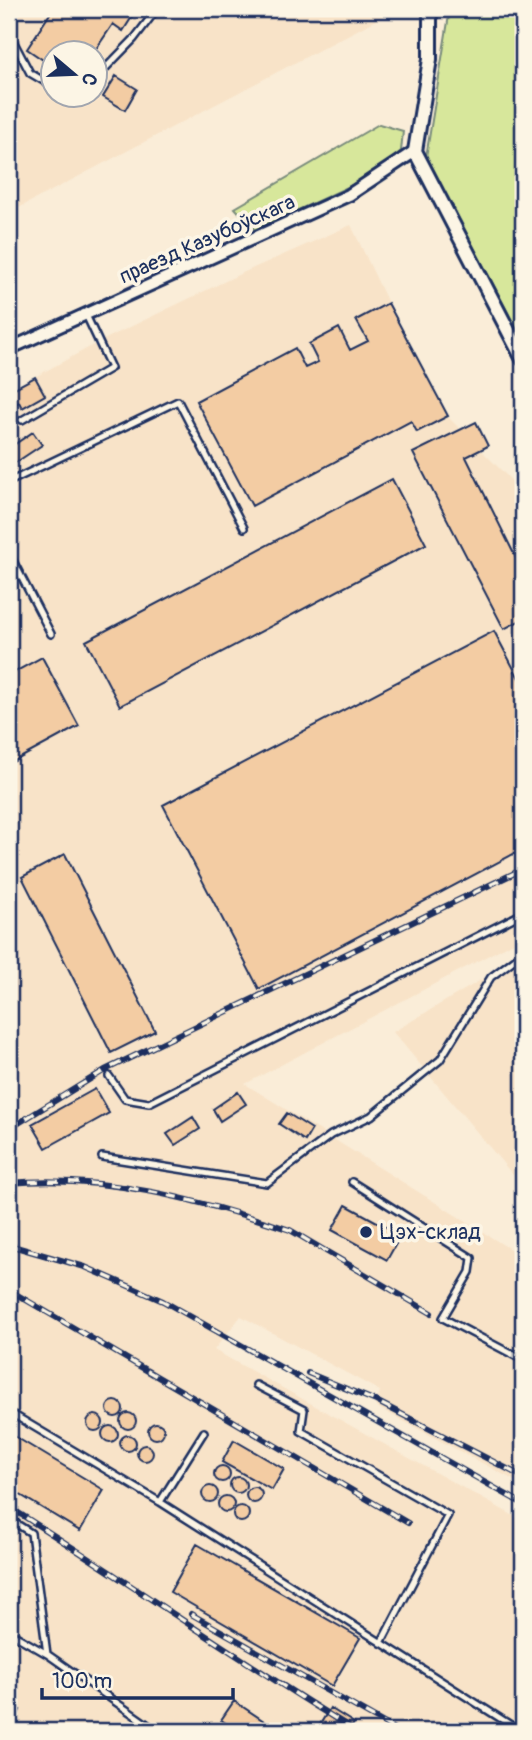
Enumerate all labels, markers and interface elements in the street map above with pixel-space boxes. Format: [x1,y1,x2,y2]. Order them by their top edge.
north arrow [38,38,108,108]
text: С [76,70,102,89]
street label: праезд Казубоўскага [115,189,299,290]
place label: Цэх-склад [380,1219,481,1246]
marker: Цэх-склад [358,1224,374,1240]
scale bar [42,1656,233,1700]
text: 100 m [52,1668,112,1695]

